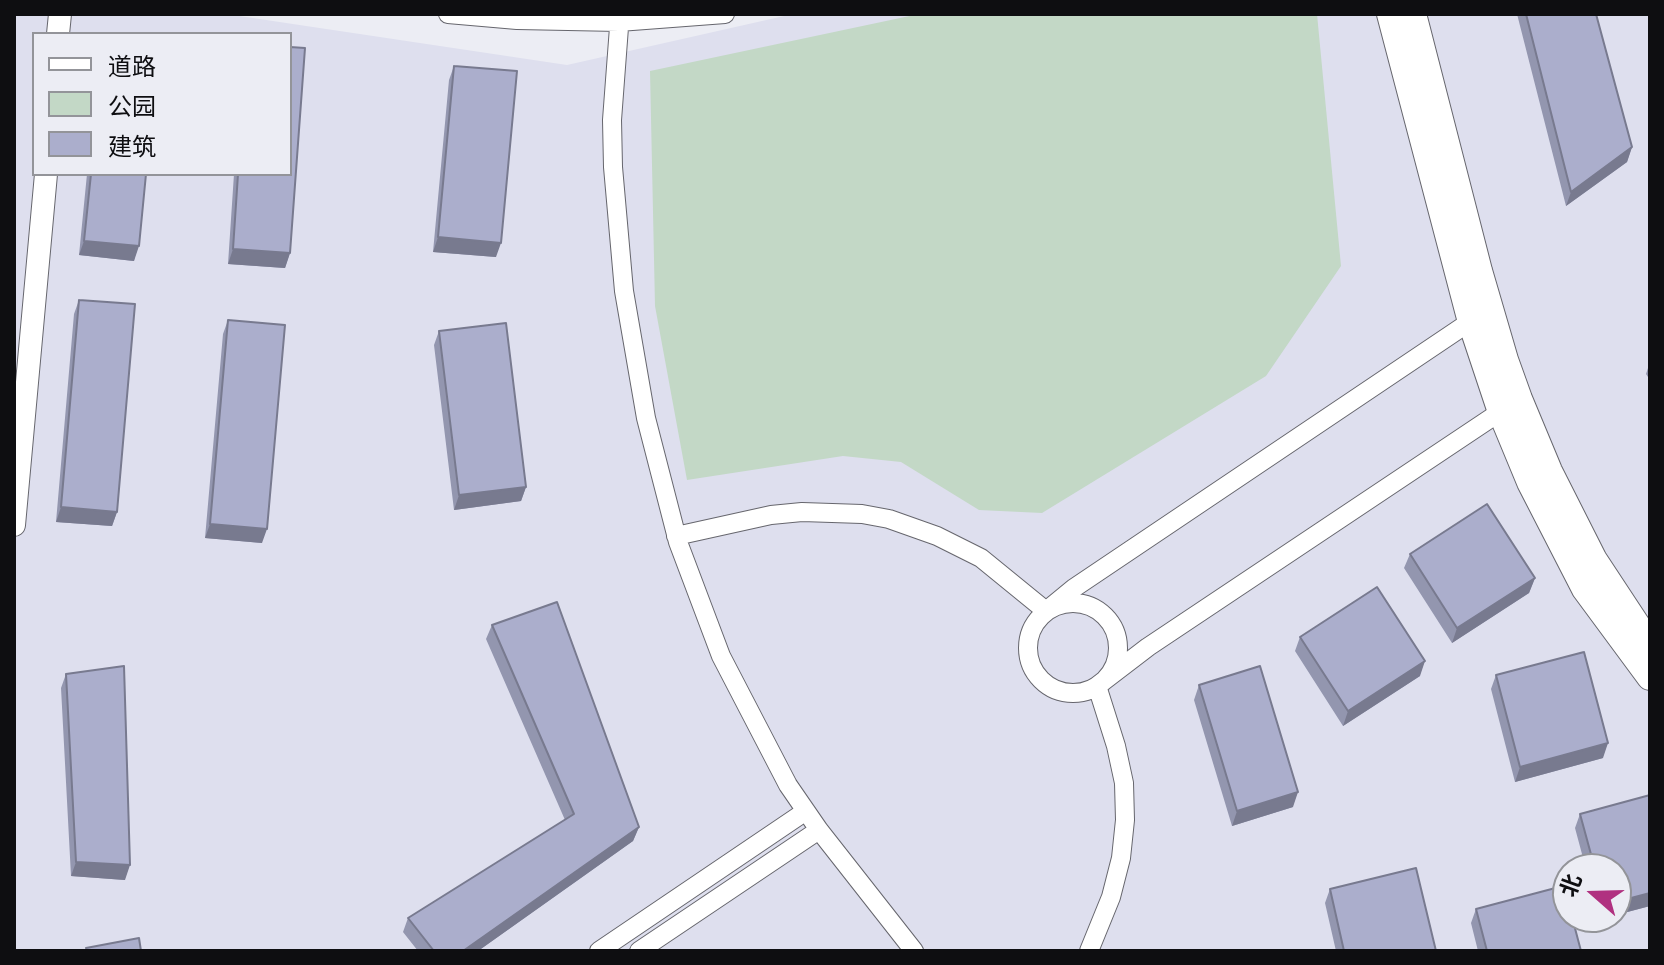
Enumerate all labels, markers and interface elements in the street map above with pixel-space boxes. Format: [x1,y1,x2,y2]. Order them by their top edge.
legend [32,32,292,176]
text: 道路 [108,53,156,81]
text: 公园 [108,93,156,121]
text: 建筑 [108,133,156,161]
north arrow [1552,853,1632,933]
text: 北 [1555,871,1587,900]

